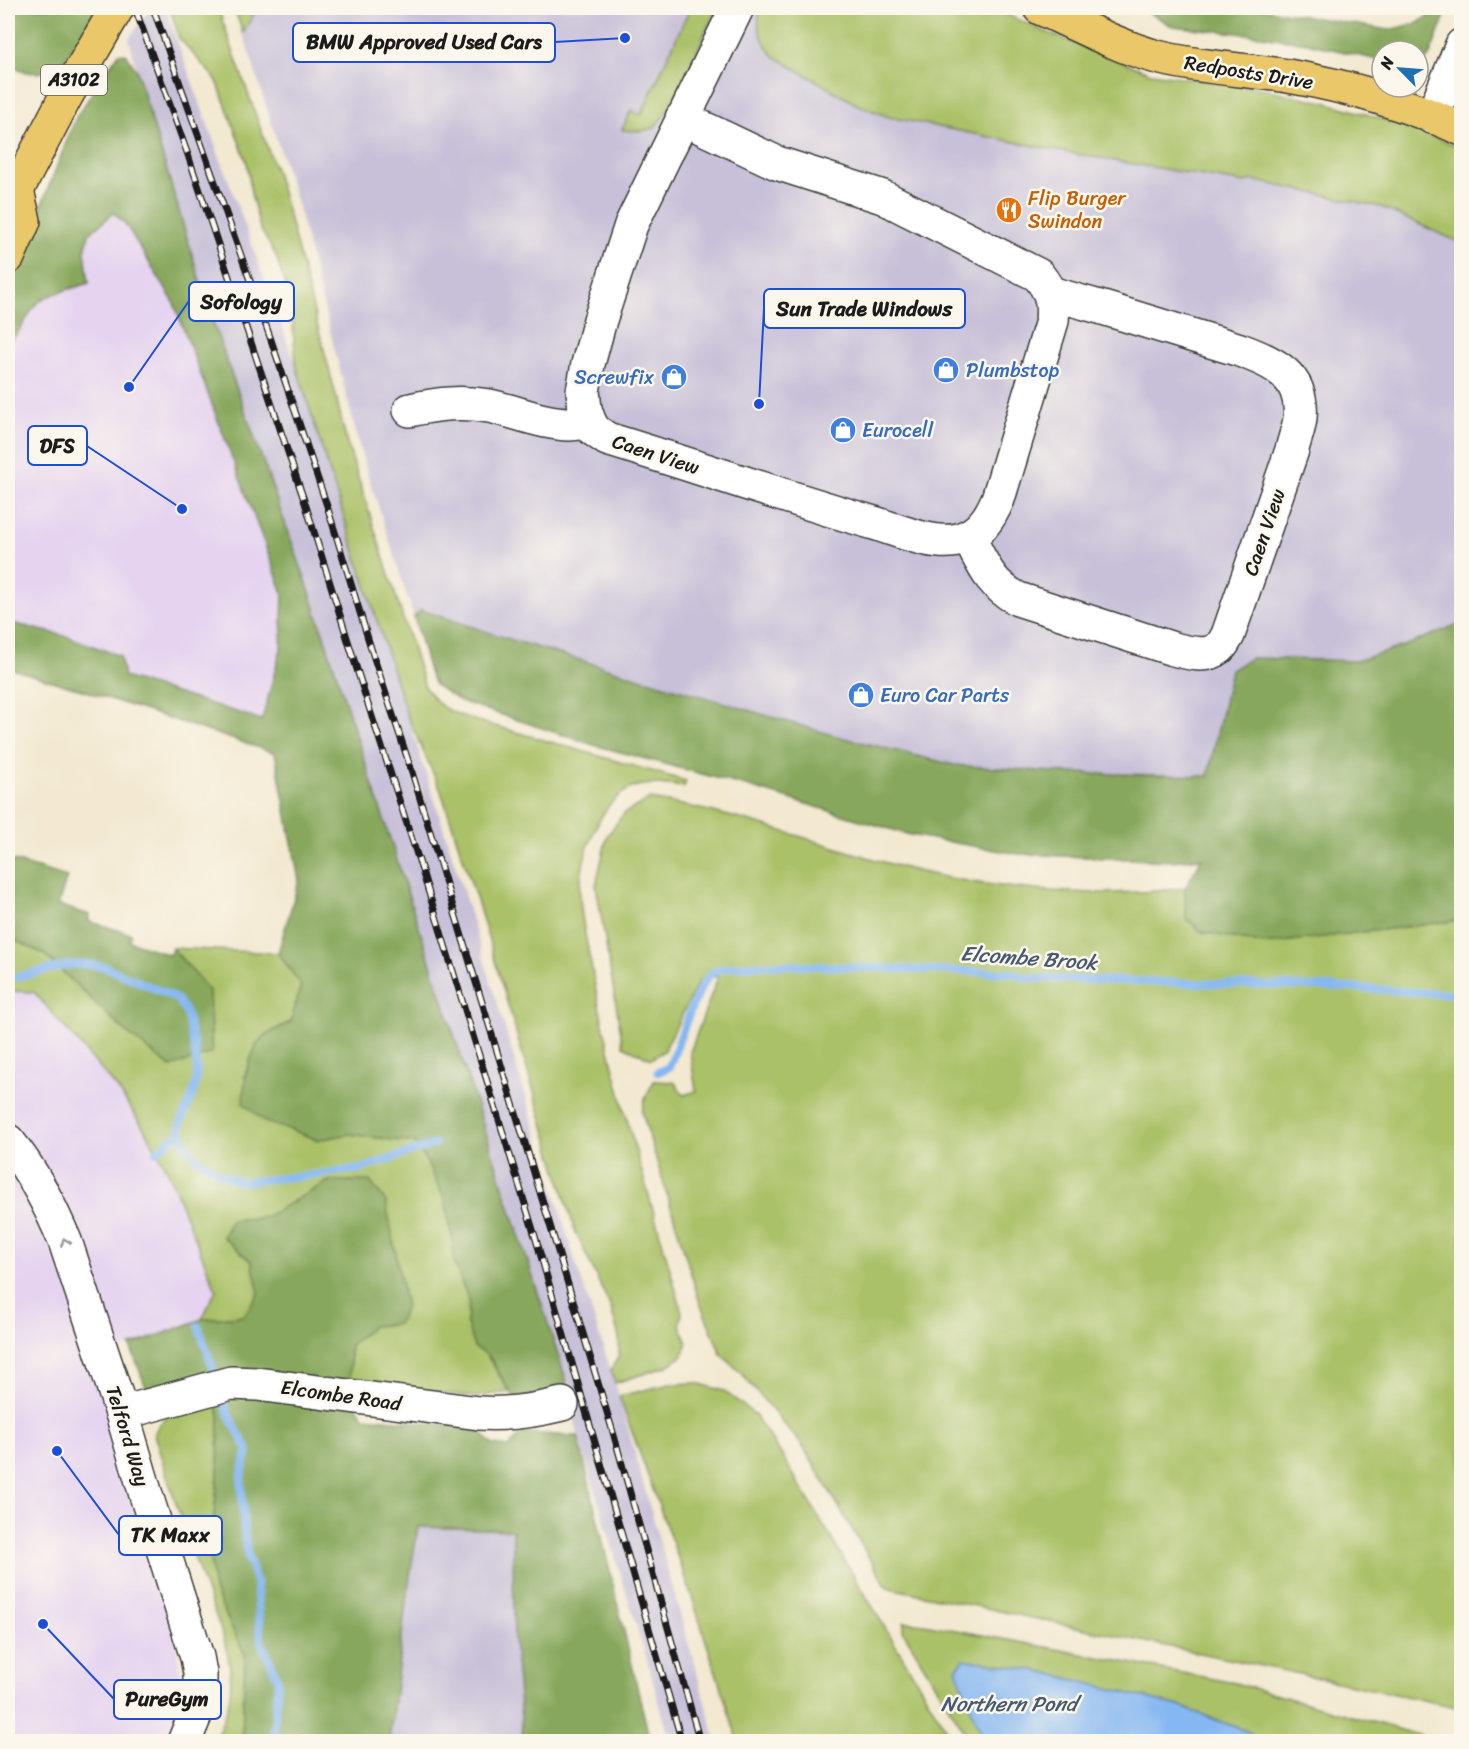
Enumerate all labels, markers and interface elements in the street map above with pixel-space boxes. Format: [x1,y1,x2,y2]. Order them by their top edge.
callout: BMW Approved Used Cars [293,23,555,62]
text: BMW Approved Used Cars [306,23,542,61]
north arrow [1370,39,1430,99]
street label: Redposts Drive [1182,45,1316,100]
text: N [1371,51,1403,75]
road number: A3102 [41,65,107,95]
place label: Flip Burger Swindon [1028,181,1127,239]
restaurant icon: Flip Burger Swindon [994,195,1024,225]
callout: Sofology [189,282,294,321]
text: Sofology [199,283,283,321]
callout: Sun Trade Windows [764,289,965,328]
text: Sun Trade Windows [775,290,953,328]
place label: Plumbstop [966,353,1060,388]
shop icon: Plumbstop [931,355,961,385]
place label: Screwfix [574,360,655,395]
shop icon: Screwfix [659,362,689,392]
place label: Eurocell [862,413,934,448]
shop icon: Eurocell [828,415,858,445]
street label: Caen View [608,424,704,485]
callout: DFS [28,426,87,465]
text: DFS [39,427,75,465]
street label: Caen View [1233,484,1296,581]
place label: Euro Car Parts [880,678,1010,713]
shop icon: Euro Car Parts [846,680,876,710]
water label: Elcombe Brook [959,934,1100,982]
one-way arrow [59,1237,72,1248]
street label: Elcombe Road [278,1370,405,1421]
street label: Telford Way [96,1381,160,1492]
callout: TK Maxx [119,1516,222,1555]
text: TK Maxx [131,1516,211,1554]
callout: PureGym [114,1680,221,1719]
text: PureGym [125,1680,209,1718]
water label: Northern Pond [941,1685,1083,1723]

